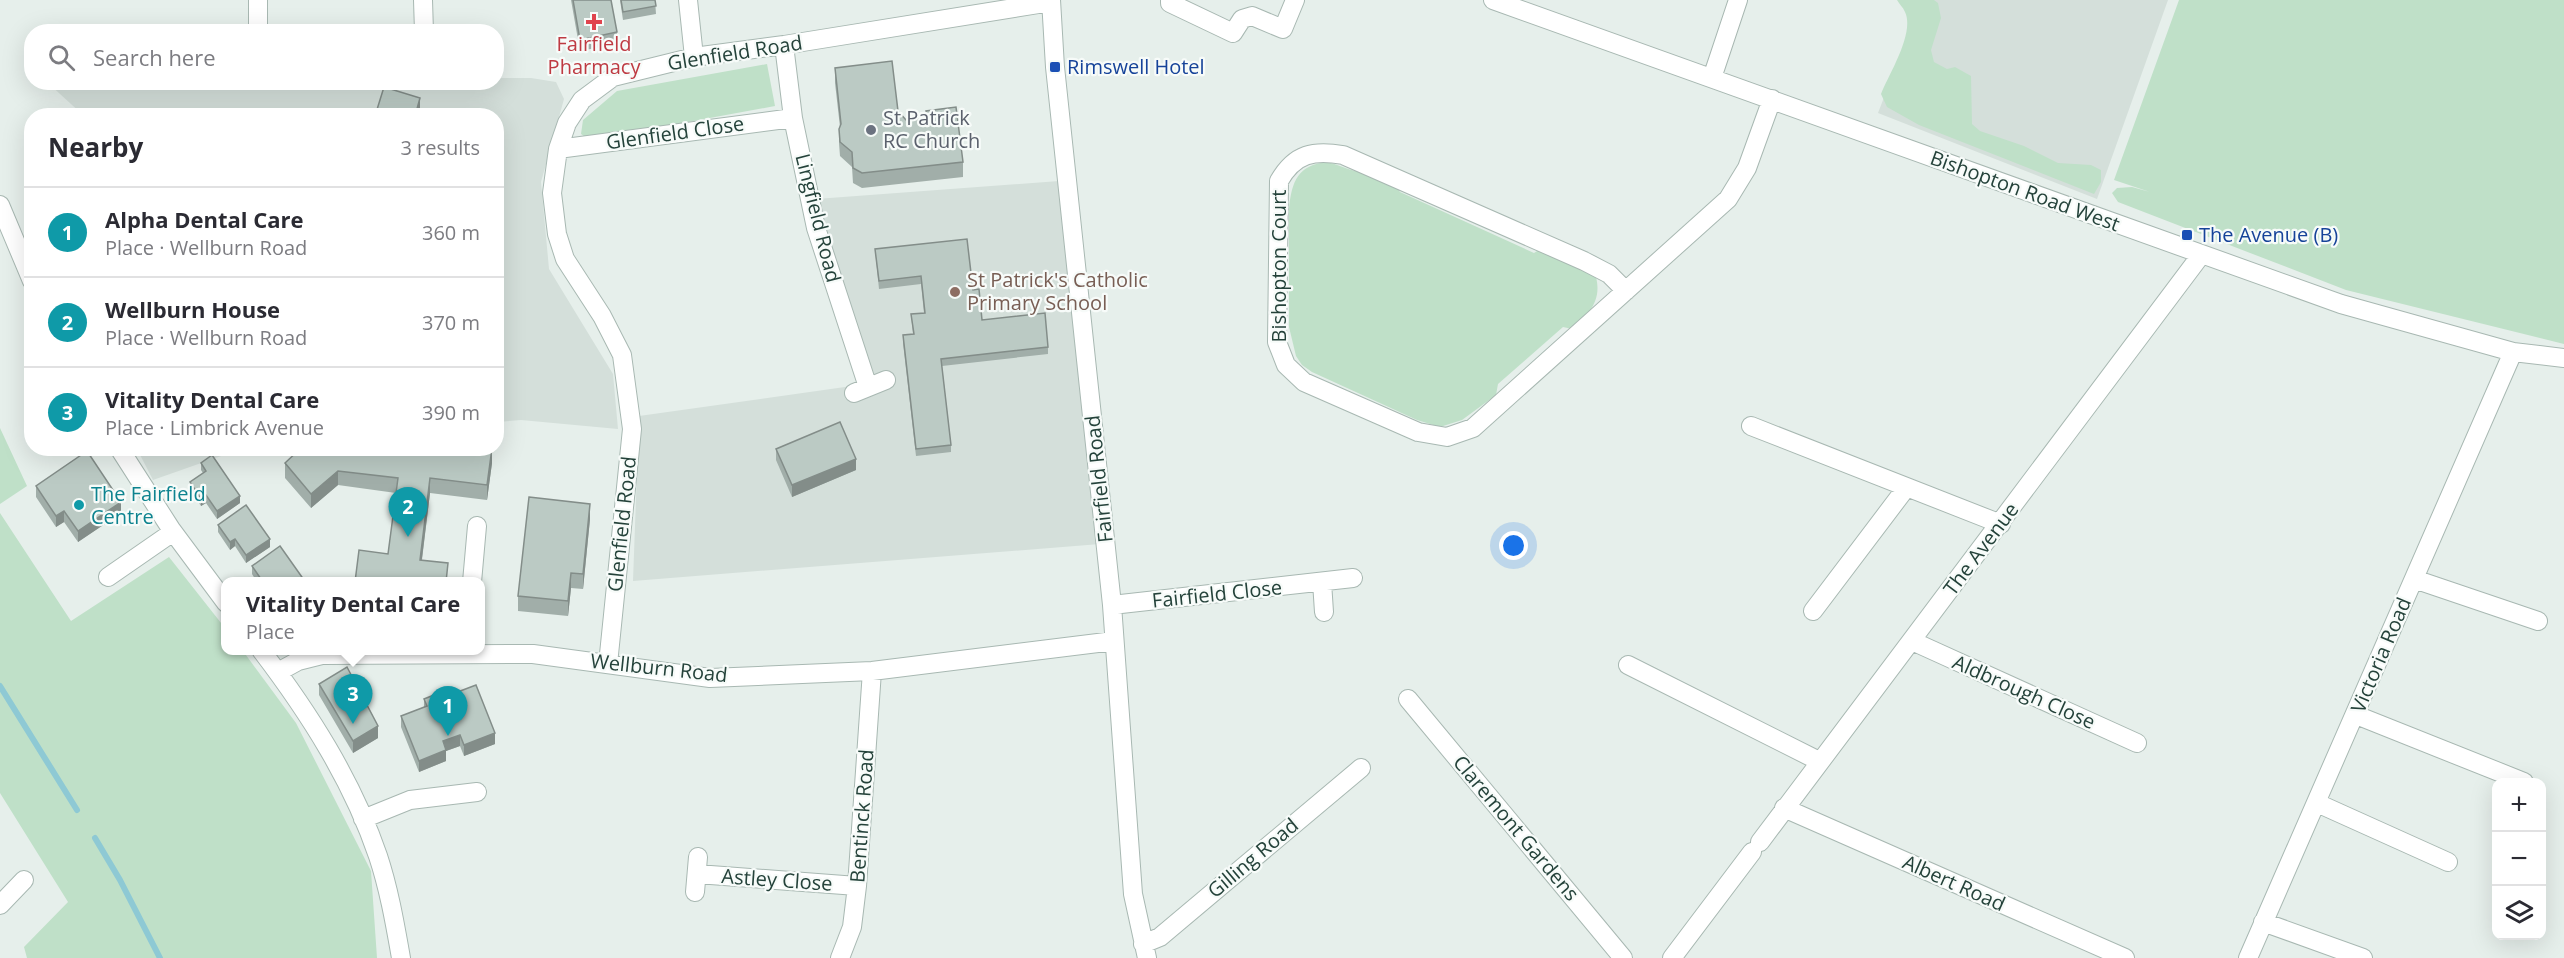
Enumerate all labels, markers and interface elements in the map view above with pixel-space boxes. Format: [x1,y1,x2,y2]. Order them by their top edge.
marker: Fairfield Pharmacy [587,15,601,29]
search box [24,24,504,90]
street label: Glenfield Road [665,29,804,77]
place label: Fairfield Pharmacy [548,30,641,80]
icon: search [45,41,78,74]
text: Search here [93,42,216,72]
place label: Rimswell Hotel [1067,53,1205,80]
marker: Rimswell Hotel [1048,60,1062,74]
place label: St Patrick RC Church [883,104,980,154]
street label: Glenfield Close [604,109,746,156]
marker: St Patrick RC Church [864,123,878,137]
text: Nearby [48,129,143,165]
text: 3 results [400,134,480,161]
street label: Bishopton Road West [1927,144,2124,237]
street label: Lingfield Road [789,151,848,285]
street label: Bishopton Court [1265,190,1292,342]
text: Alpha Dental Care [105,204,304,234]
text: 1 [62,219,73,246]
text: 360 m [422,219,480,246]
place label: The Avenue (B) [2199,221,2338,248]
marker: The Avenue (B) [2180,228,2194,242]
text: Place · Wellburn Road [105,234,307,261]
place label: St Patrick's Catholic Primary School [967,266,1148,316]
marker: St Patrick's Catholic Primary School [948,285,962,299]
text: Wellburn House [105,294,280,324]
text: 2 [62,309,73,336]
text: 370 m [422,309,480,336]
text: Place · Wellburn Road [105,324,307,351]
text: Vitality Dental Care [105,384,319,414]
text: 3 [62,399,73,426]
text: 390 m [422,399,480,426]
text: Place · Limbrick Avenue [105,414,324,441]
street label: Fairfield Road [1078,414,1119,544]
street label: Glenfield Road [601,455,642,593]
place label: The Fairfield Centre [91,480,206,530]
pin: 2 [388,488,428,537]
street label: The Avenue [1937,497,2024,600]
marker: The Fairfield Centre [72,498,86,512]
your location [1499,531,1528,560]
street label: Fairfield Close [1151,573,1283,614]
popup [221,577,485,655]
text: Vitality Dental Care [246,588,460,618]
street label: Victoria Road [2344,593,2417,717]
text: Place [246,618,295,645]
street label: Wellburn Road [589,647,729,688]
street label: Aldbrough Close [1949,648,2100,735]
pin: 3 [334,674,372,724]
pin: 1 [428,686,468,736]
street label: Bentinck Road [843,748,880,884]
street label: Claremont Gardens [1447,749,1585,906]
map controls [2492,778,2546,940]
button: + [2492,778,2546,832]
street label: Gilling Road [1202,812,1304,904]
button: − [2492,832,2546,886]
street label: Albert Road [1899,848,2010,917]
street label: Astley Close [721,862,833,897]
button: layers [2492,886,2546,940]

